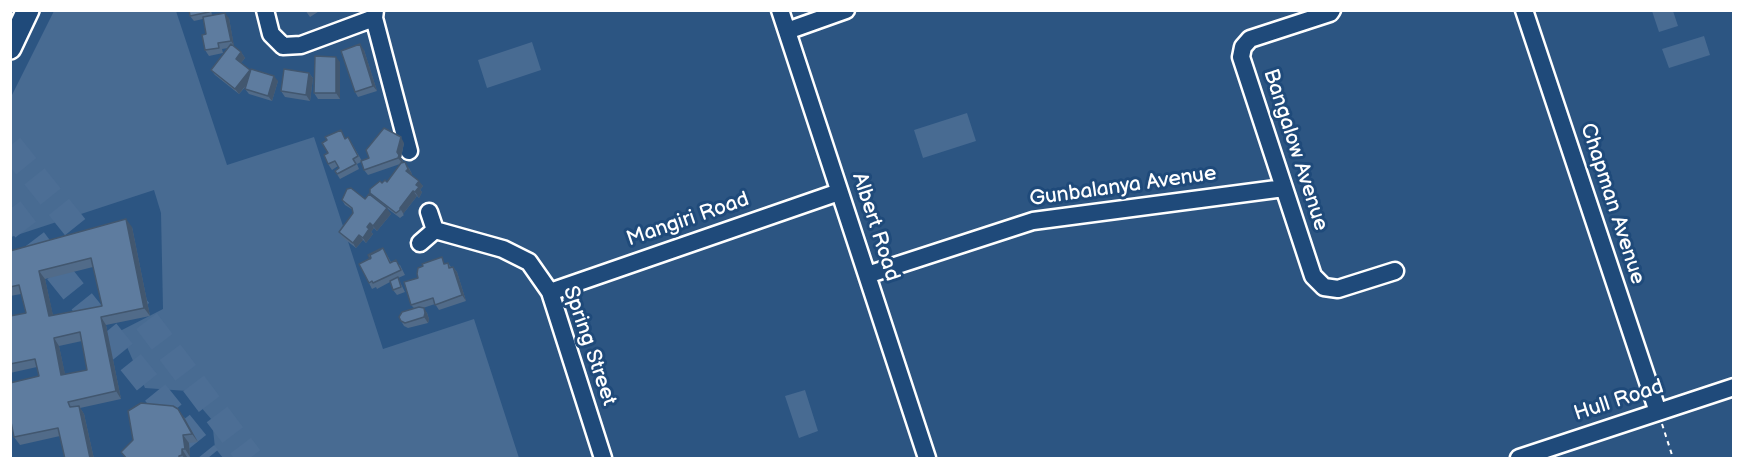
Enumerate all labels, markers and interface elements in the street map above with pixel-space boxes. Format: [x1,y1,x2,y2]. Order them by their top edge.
street label: Bangalow Avenue [1257,66,1333,234]
street label: Chapman Avenue [1574,120,1650,288]
street label: Gunbalanya Avenue [1028,161,1218,213]
street label: Albert Road [846,170,904,284]
street label: Mangiri Road [623,187,753,253]
street label: Spring Street [557,283,621,409]
street label: Hull Road [1571,375,1667,427]

